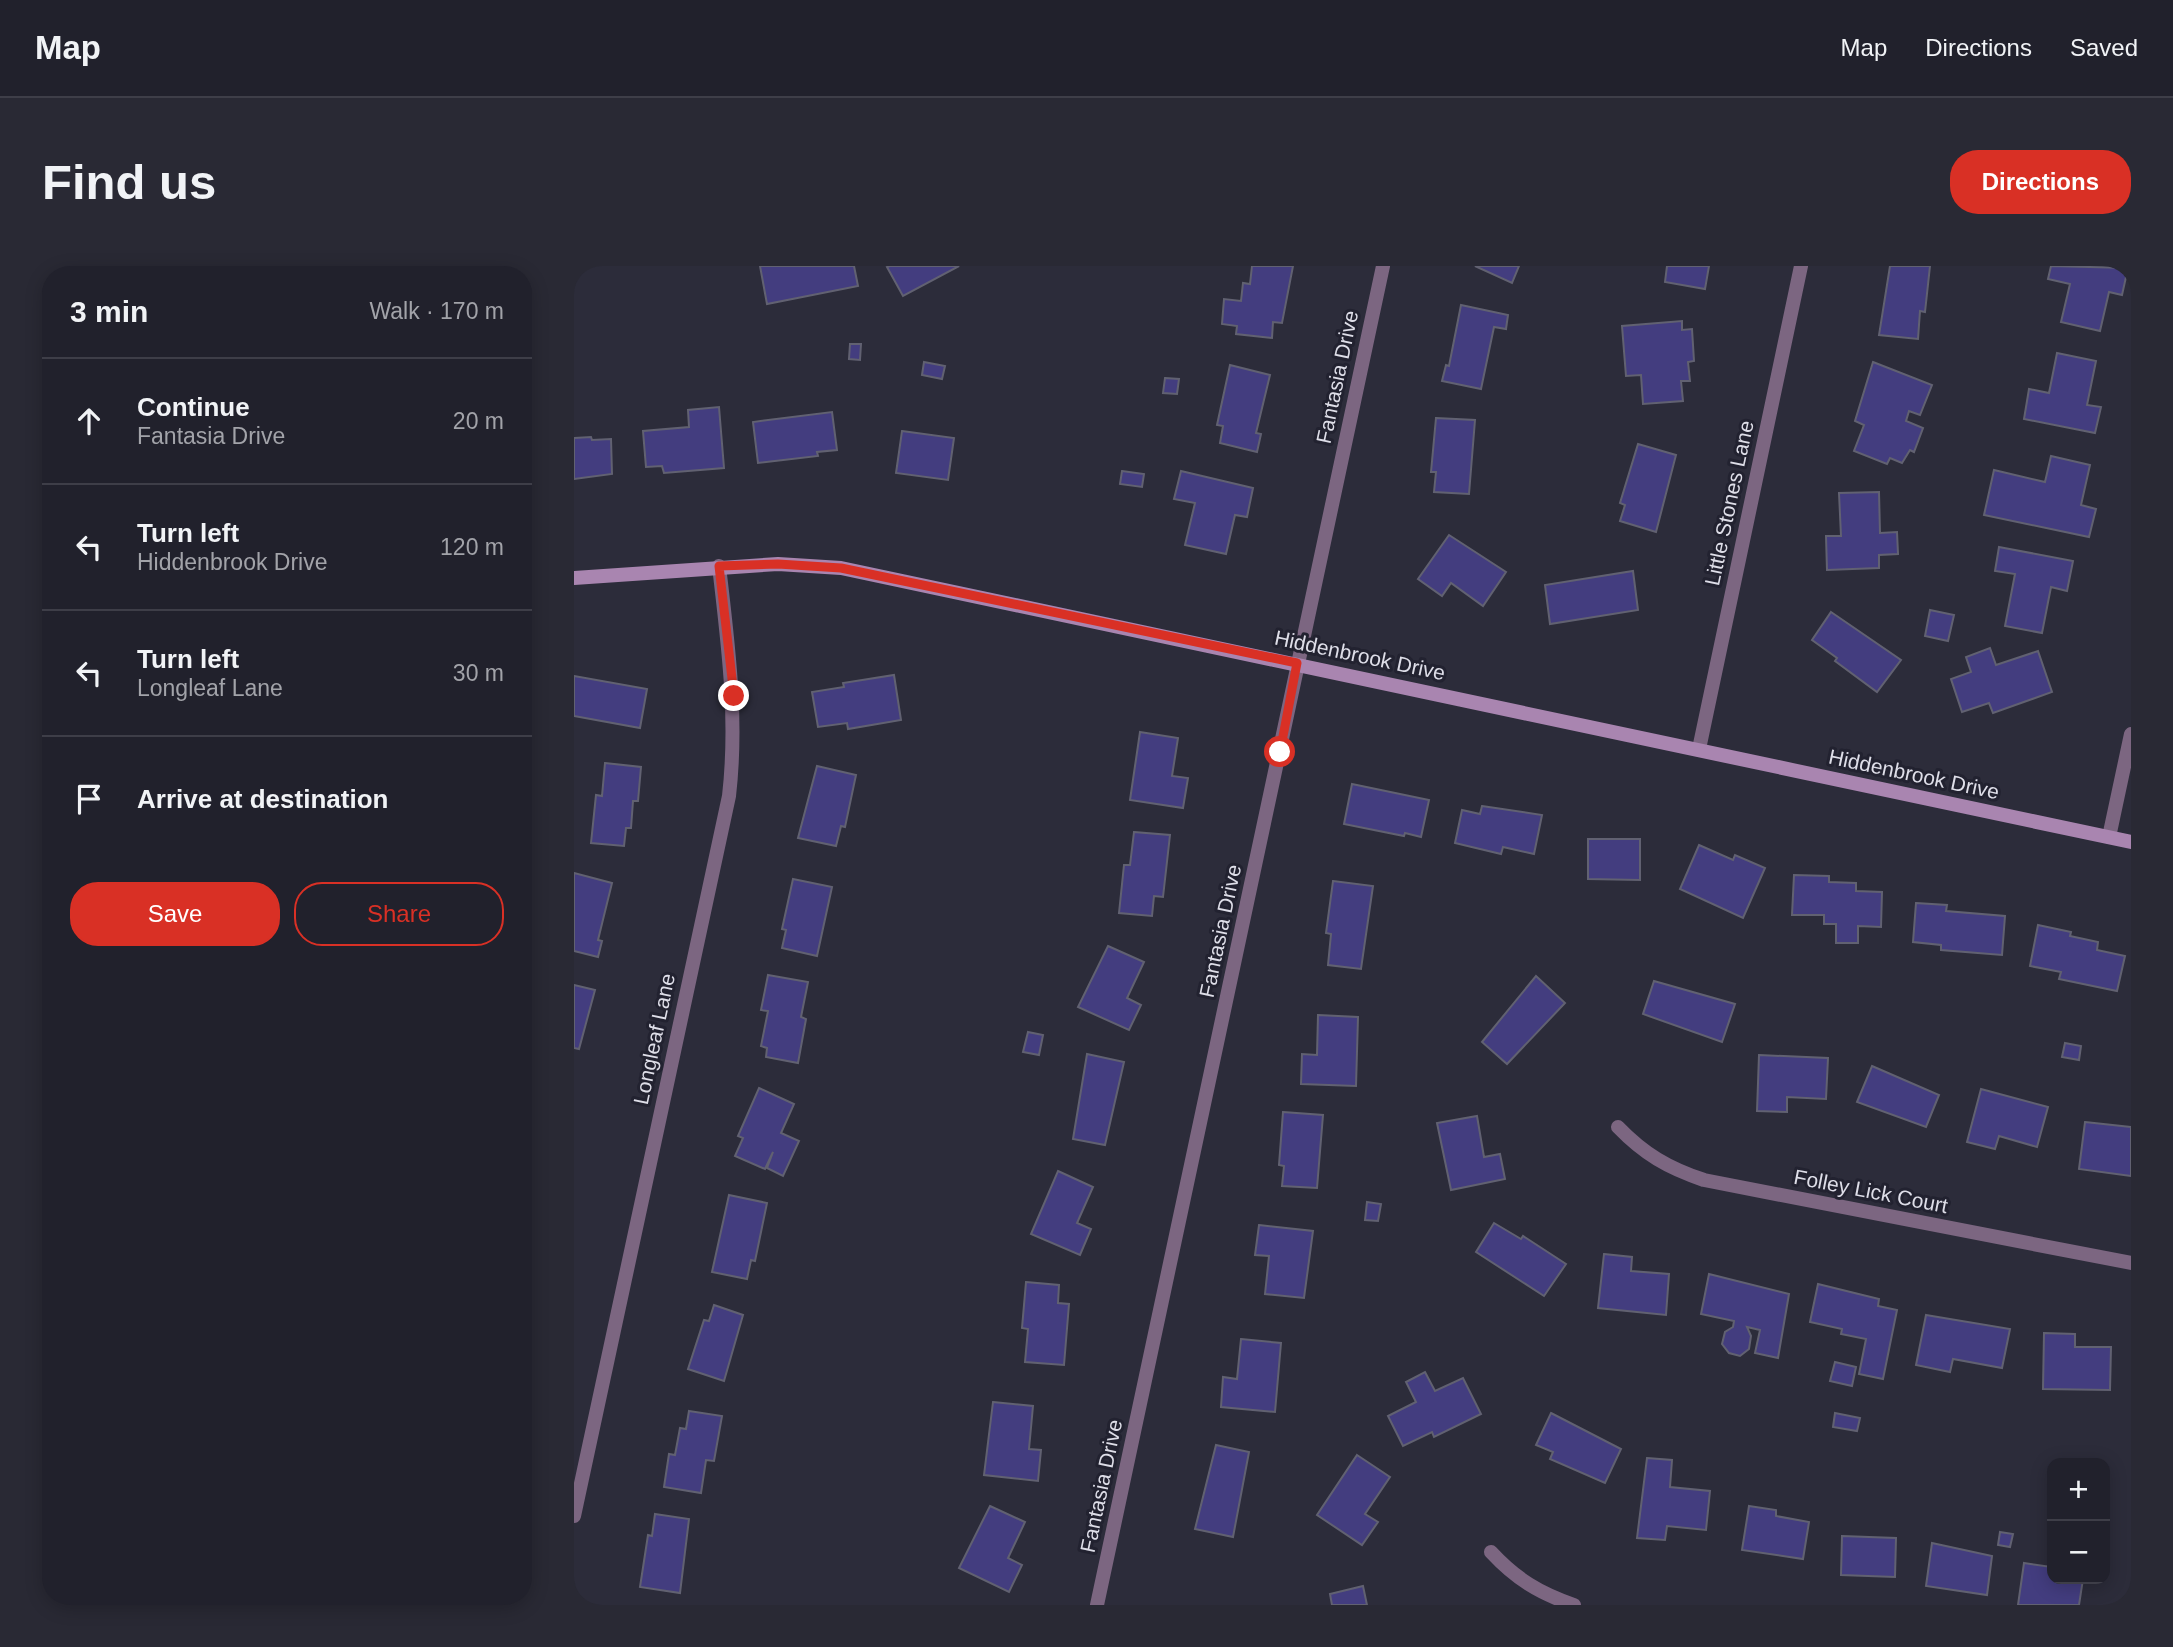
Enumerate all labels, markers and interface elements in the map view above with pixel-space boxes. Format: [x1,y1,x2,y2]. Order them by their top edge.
text: Map [35,29,101,66]
text: Map [1841,34,1887,61]
text: Directions [1925,34,2032,61]
text: Saved [2070,34,2138,61]
button: Directions [1950,150,2131,214]
text: Find us [42,155,216,209]
text: 3 min [70,295,148,328]
text: Walk · 170 m [369,298,504,324]
street label: Fantasia Drive [1312,308,1362,446]
text: Continue [137,392,250,422]
icon: ahead [70,402,108,440]
text: 20 m [453,408,504,434]
street label: Little Stones Lane [1700,418,1758,588]
text: Fantasia Drive [137,423,285,449]
text: Turn left [137,518,239,548]
icon: left [70,528,108,566]
text: 120 m [440,534,504,560]
text: Hiddenbrook Drive [137,549,327,575]
street label: Hiddenbrook Drive [1273,626,1447,684]
text: Turn left [137,644,239,674]
icon: left [70,654,108,692]
text: 30 m [453,660,504,686]
text: Longleaf Lane [137,675,283,701]
route end [718,680,749,711]
route start [1264,736,1295,767]
street label: Hiddenbrook Drive [1827,745,2001,803]
icon: arrive [70,780,108,818]
text: Arrive at destination [137,784,388,814]
street label: Fantasia Drive [1195,862,1245,1000]
button: Save [70,882,280,946]
button: Share [294,882,504,946]
street label: Longleaf Lane [629,971,679,1107]
street label: Folley Lick Court [1792,1165,1950,1217]
street label: Fantasia Drive [1076,1417,1126,1555]
map controls [2047,1458,2110,1584]
button: + [2047,1458,2110,1521]
button: − [2047,1521,2110,1584]

